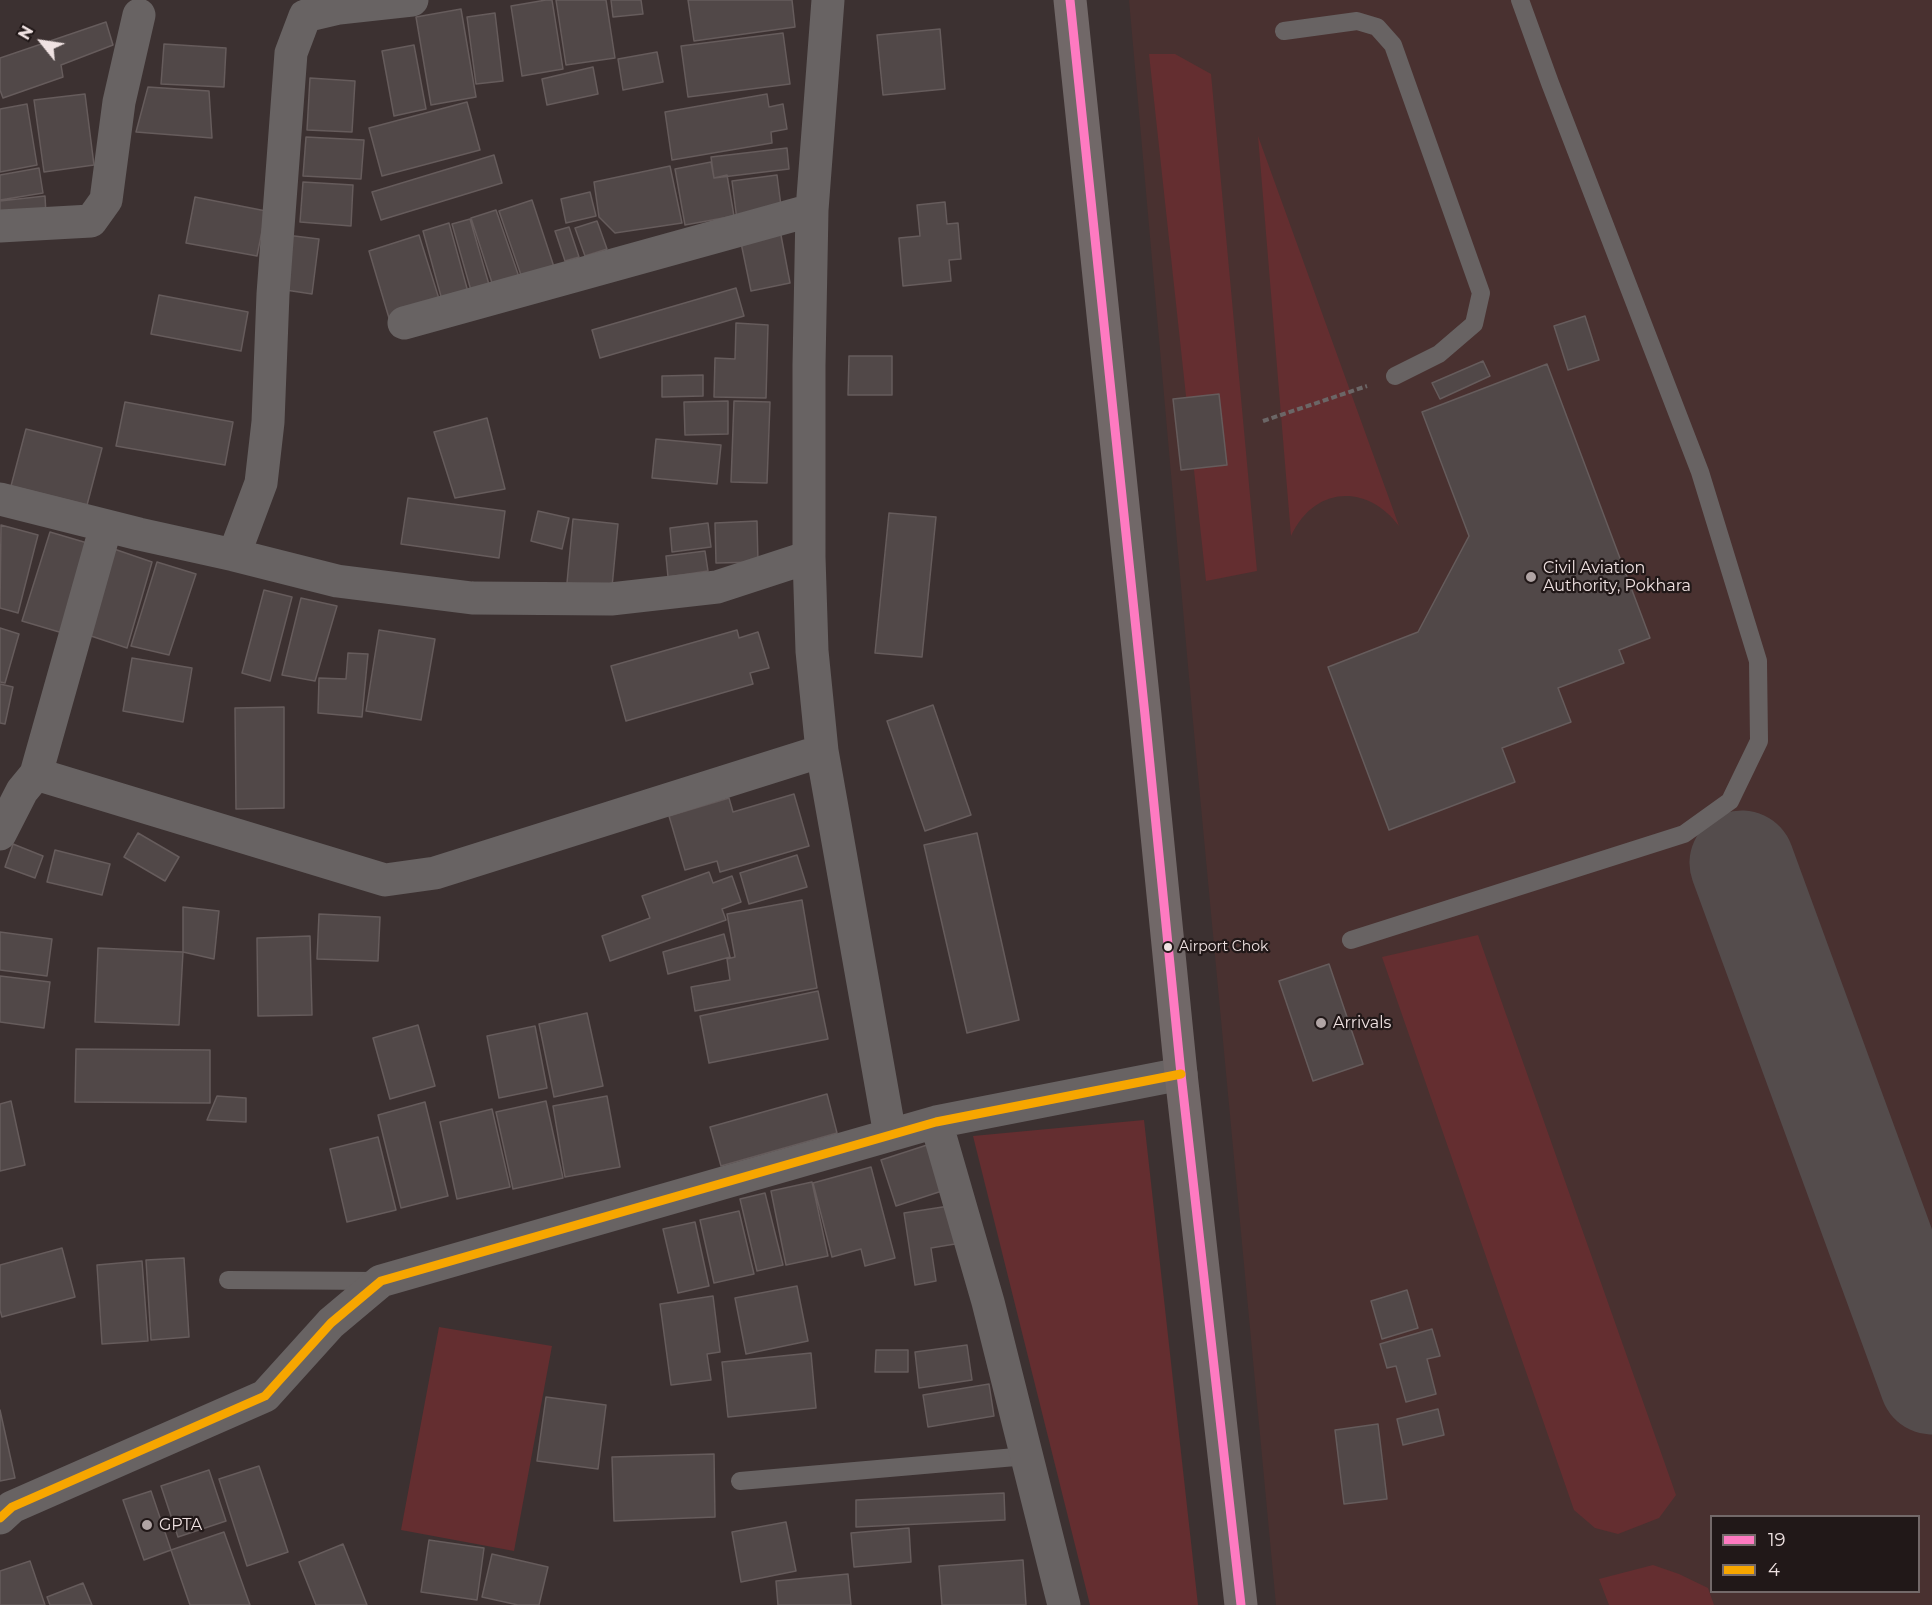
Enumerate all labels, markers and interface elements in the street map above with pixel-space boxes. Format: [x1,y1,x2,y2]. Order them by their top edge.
north arrow [12,12,72,72]
text: N [15,22,37,43]
place label: Civil Aviation Authority, Pokhara [1543,558,1691,596]
marker: Civil Aviation Authority, Pokhara [1524,570,1538,584]
place label: Airport Chok [1179,939,1268,955]
marker: Airport Chok [1162,941,1174,953]
place label: Arrivals [1333,1013,1391,1033]
marker: Arrivals [1314,1016,1328,1030]
place label: GPTA [159,1515,202,1535]
legend [1710,1515,1920,1593]
marker: GPTA [140,1518,154,1532]
text: 19 [1768,1529,1785,1551]
text: 4 [1768,1559,1780,1581]

